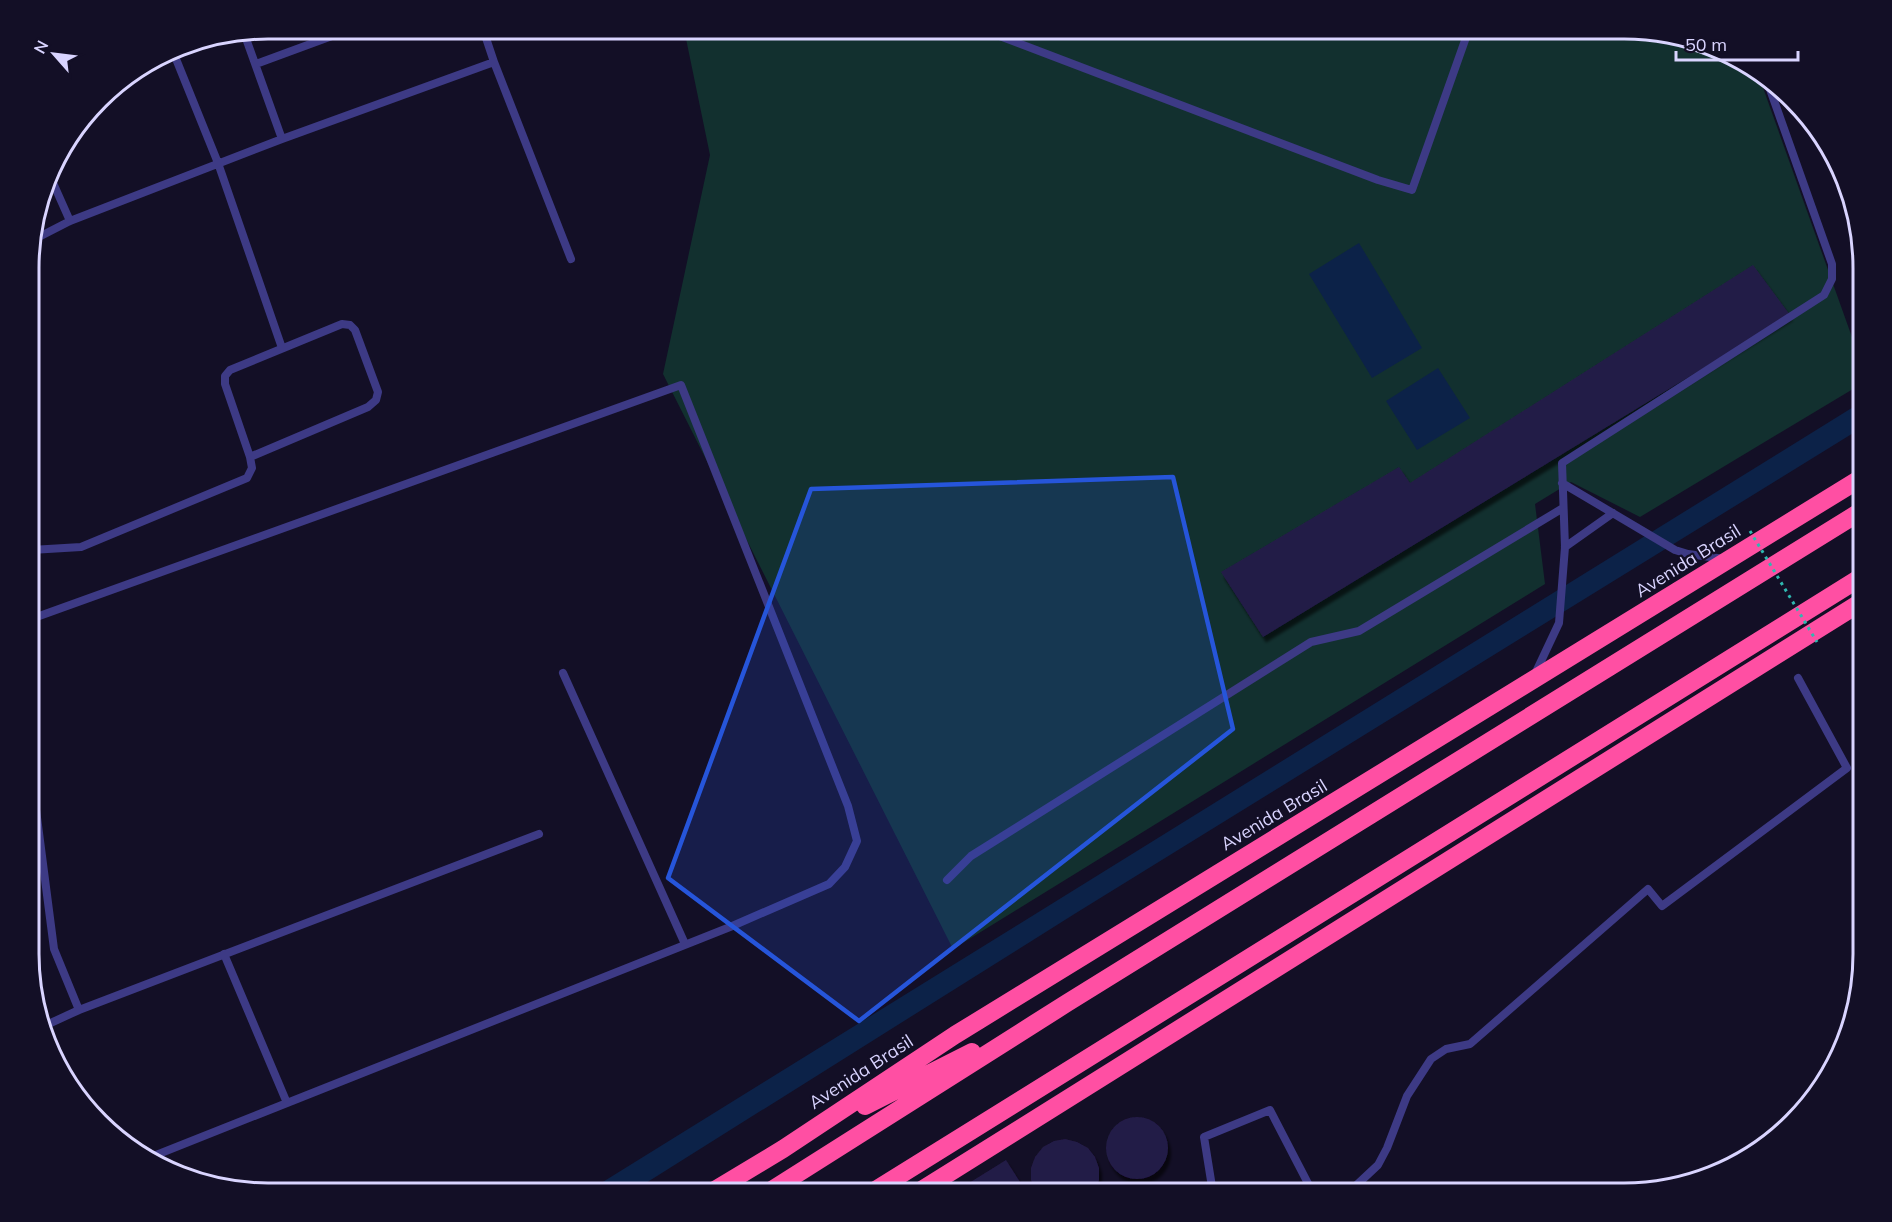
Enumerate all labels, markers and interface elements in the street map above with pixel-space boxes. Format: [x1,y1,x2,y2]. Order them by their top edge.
north arrow [24,24,84,84]
scale bar [1676,24,1798,62]
text: 50 m [1685,33,1727,56]
text: N [29,37,52,57]
street label: Avenida Brasil [1631,519,1745,602]
street label: Avenida Brasil [1216,774,1331,855]
street label: Avenida Brasil [804,1029,917,1114]

